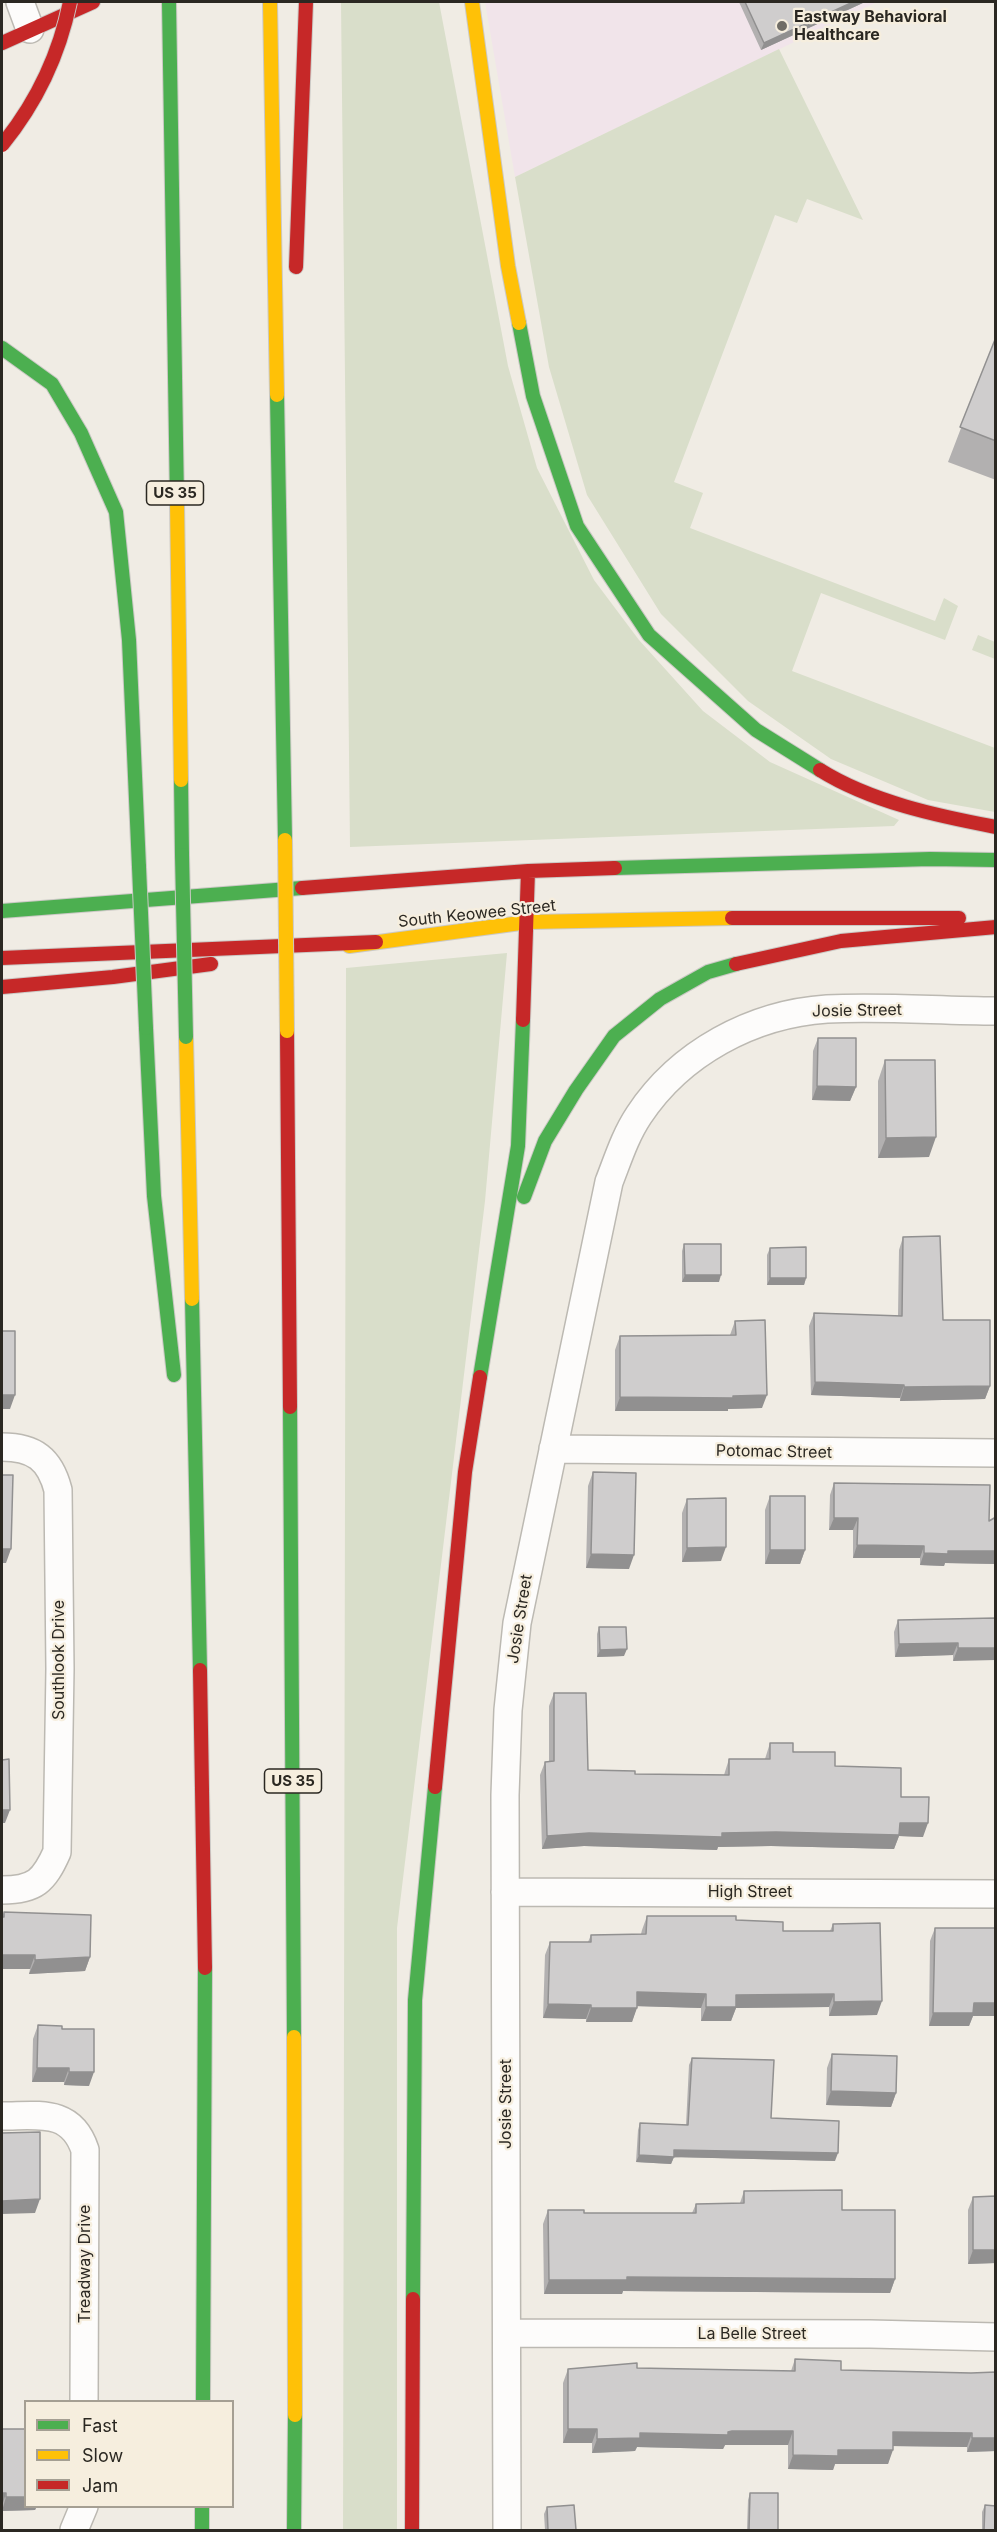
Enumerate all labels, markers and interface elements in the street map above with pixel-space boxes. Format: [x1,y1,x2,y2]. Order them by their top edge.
place label: Eastway Behavioral Healthcare [794,7,947,45]
marker: Eastway Behavioral Healthcare [775,19,789,33]
road number: US 35 [146,481,204,505]
street label: South Keowee Street [397,896,557,932]
street label: Josie Street [812,1001,902,1021]
street label: Potomac Street [716,1441,832,1463]
street label: Josie Street [503,1573,537,1665]
street label: Southlook Drive [49,1600,69,1720]
road number: US 35 [264,1769,322,1793]
street label: High Street [708,1882,792,1902]
street label: Josie Street [496,2059,516,2149]
street label: Treadway Drive [75,2205,95,2323]
street label: La Belle Street [697,2324,807,2344]
legend [24,2400,234,2508]
text: Fast [82,2415,118,2436]
text: Slow [82,2445,123,2466]
text: Jam [82,2475,118,2496]

